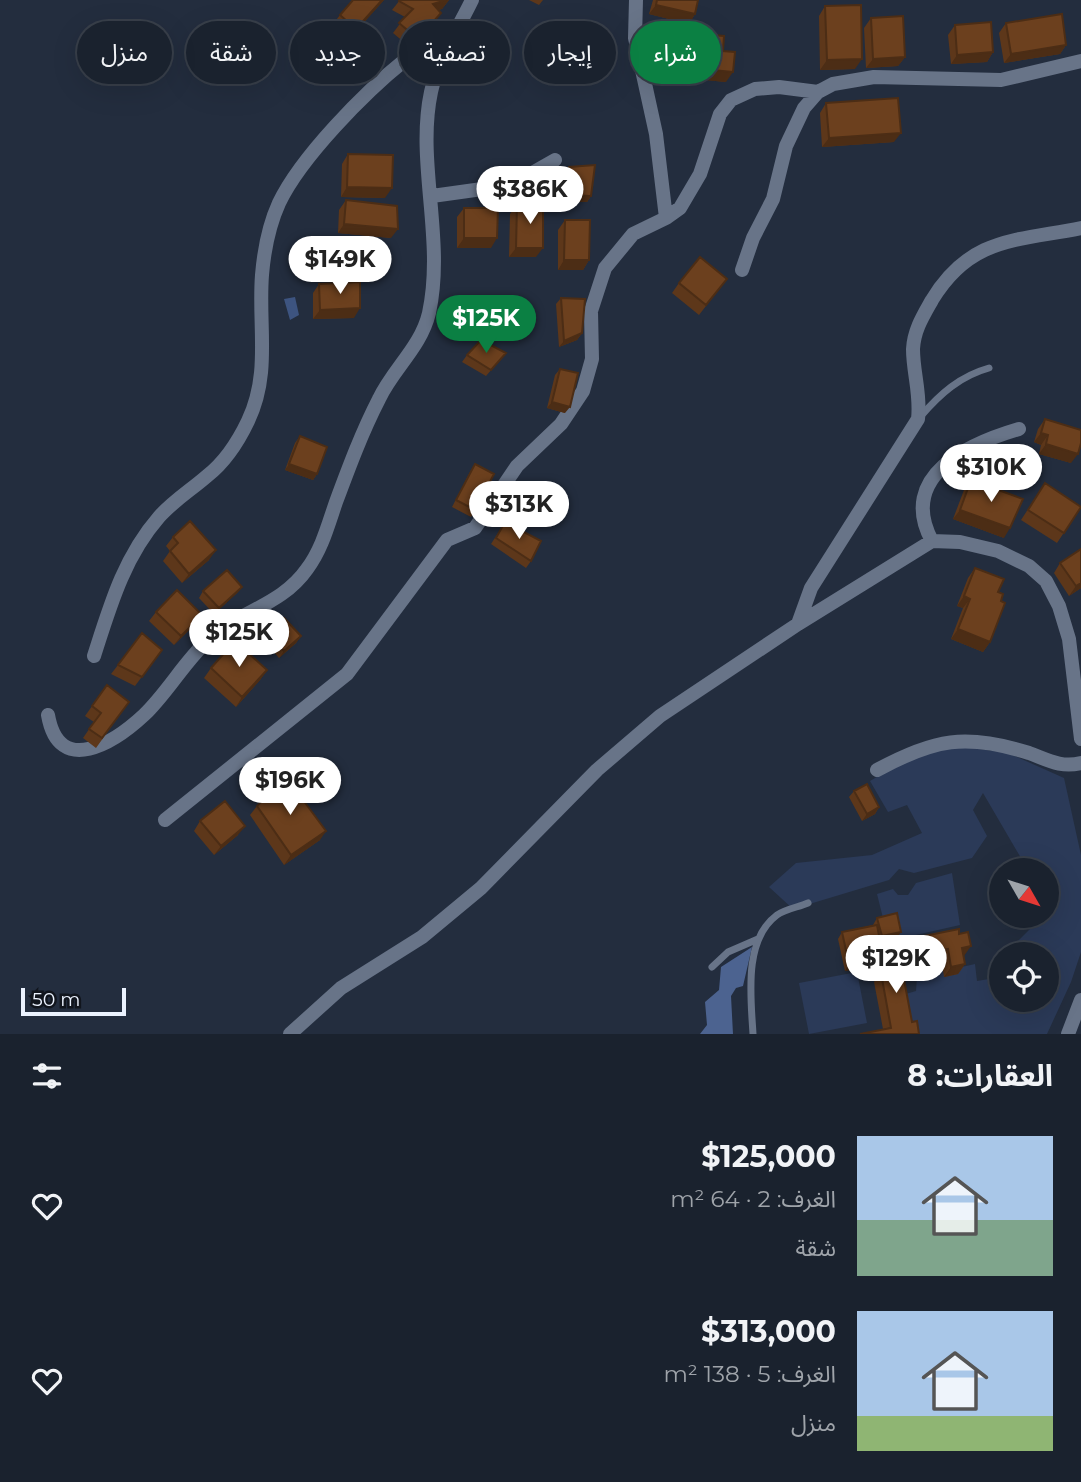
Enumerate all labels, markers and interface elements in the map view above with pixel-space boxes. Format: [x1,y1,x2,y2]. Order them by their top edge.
chip: منزل [77,21,172,84]
chip: شقة [186,21,276,84]
chip: جديد [290,21,385,84]
chip: تصفية [399,21,510,84]
chip: إيجار [524,21,616,84]
chip: شراء [630,21,721,84]
pin: $386K [481,166,579,226]
text: $386K [492,175,568,203]
pin: $149K [291,236,389,296]
text: $149K [305,245,375,273]
pin: $125K [437,296,535,355]
text: $125K [452,304,520,332]
pin: $310K [942,444,1040,504]
text: $310K [956,453,1026,481]
pin: $313K [470,482,568,541]
text: $313K [485,490,553,518]
pin: $125K [190,610,288,669]
text: $125K [205,618,273,646]
pin: $196K [241,758,339,817]
text: $196K [255,766,325,794]
north arrow [989,858,1059,928]
map controls [989,858,1059,1012]
pin: $129K [847,936,945,995]
button: locate [989,942,1059,1012]
text: $129K [862,944,930,972]
scale bar [21,985,126,1017]
text: 50 m [32,988,80,1011]
icon: filters [28,1057,66,1095]
text: العقارات: 8 [907,1057,1053,1094]
text: $125,000 [701,1138,836,1175]
icon: home [913,1164,997,1248]
text: الغرف: 2 · 64 m² [670,1185,836,1213]
icon: heart [28,1187,66,1225]
text: شقة [795,1234,836,1262]
text: $313,000 [701,1313,836,1350]
icon: home [913,1339,997,1423]
text: الغرف: 5 · 138 m² [663,1360,836,1388]
icon: heart [28,1362,66,1400]
text: منزل [791,1409,836,1437]

